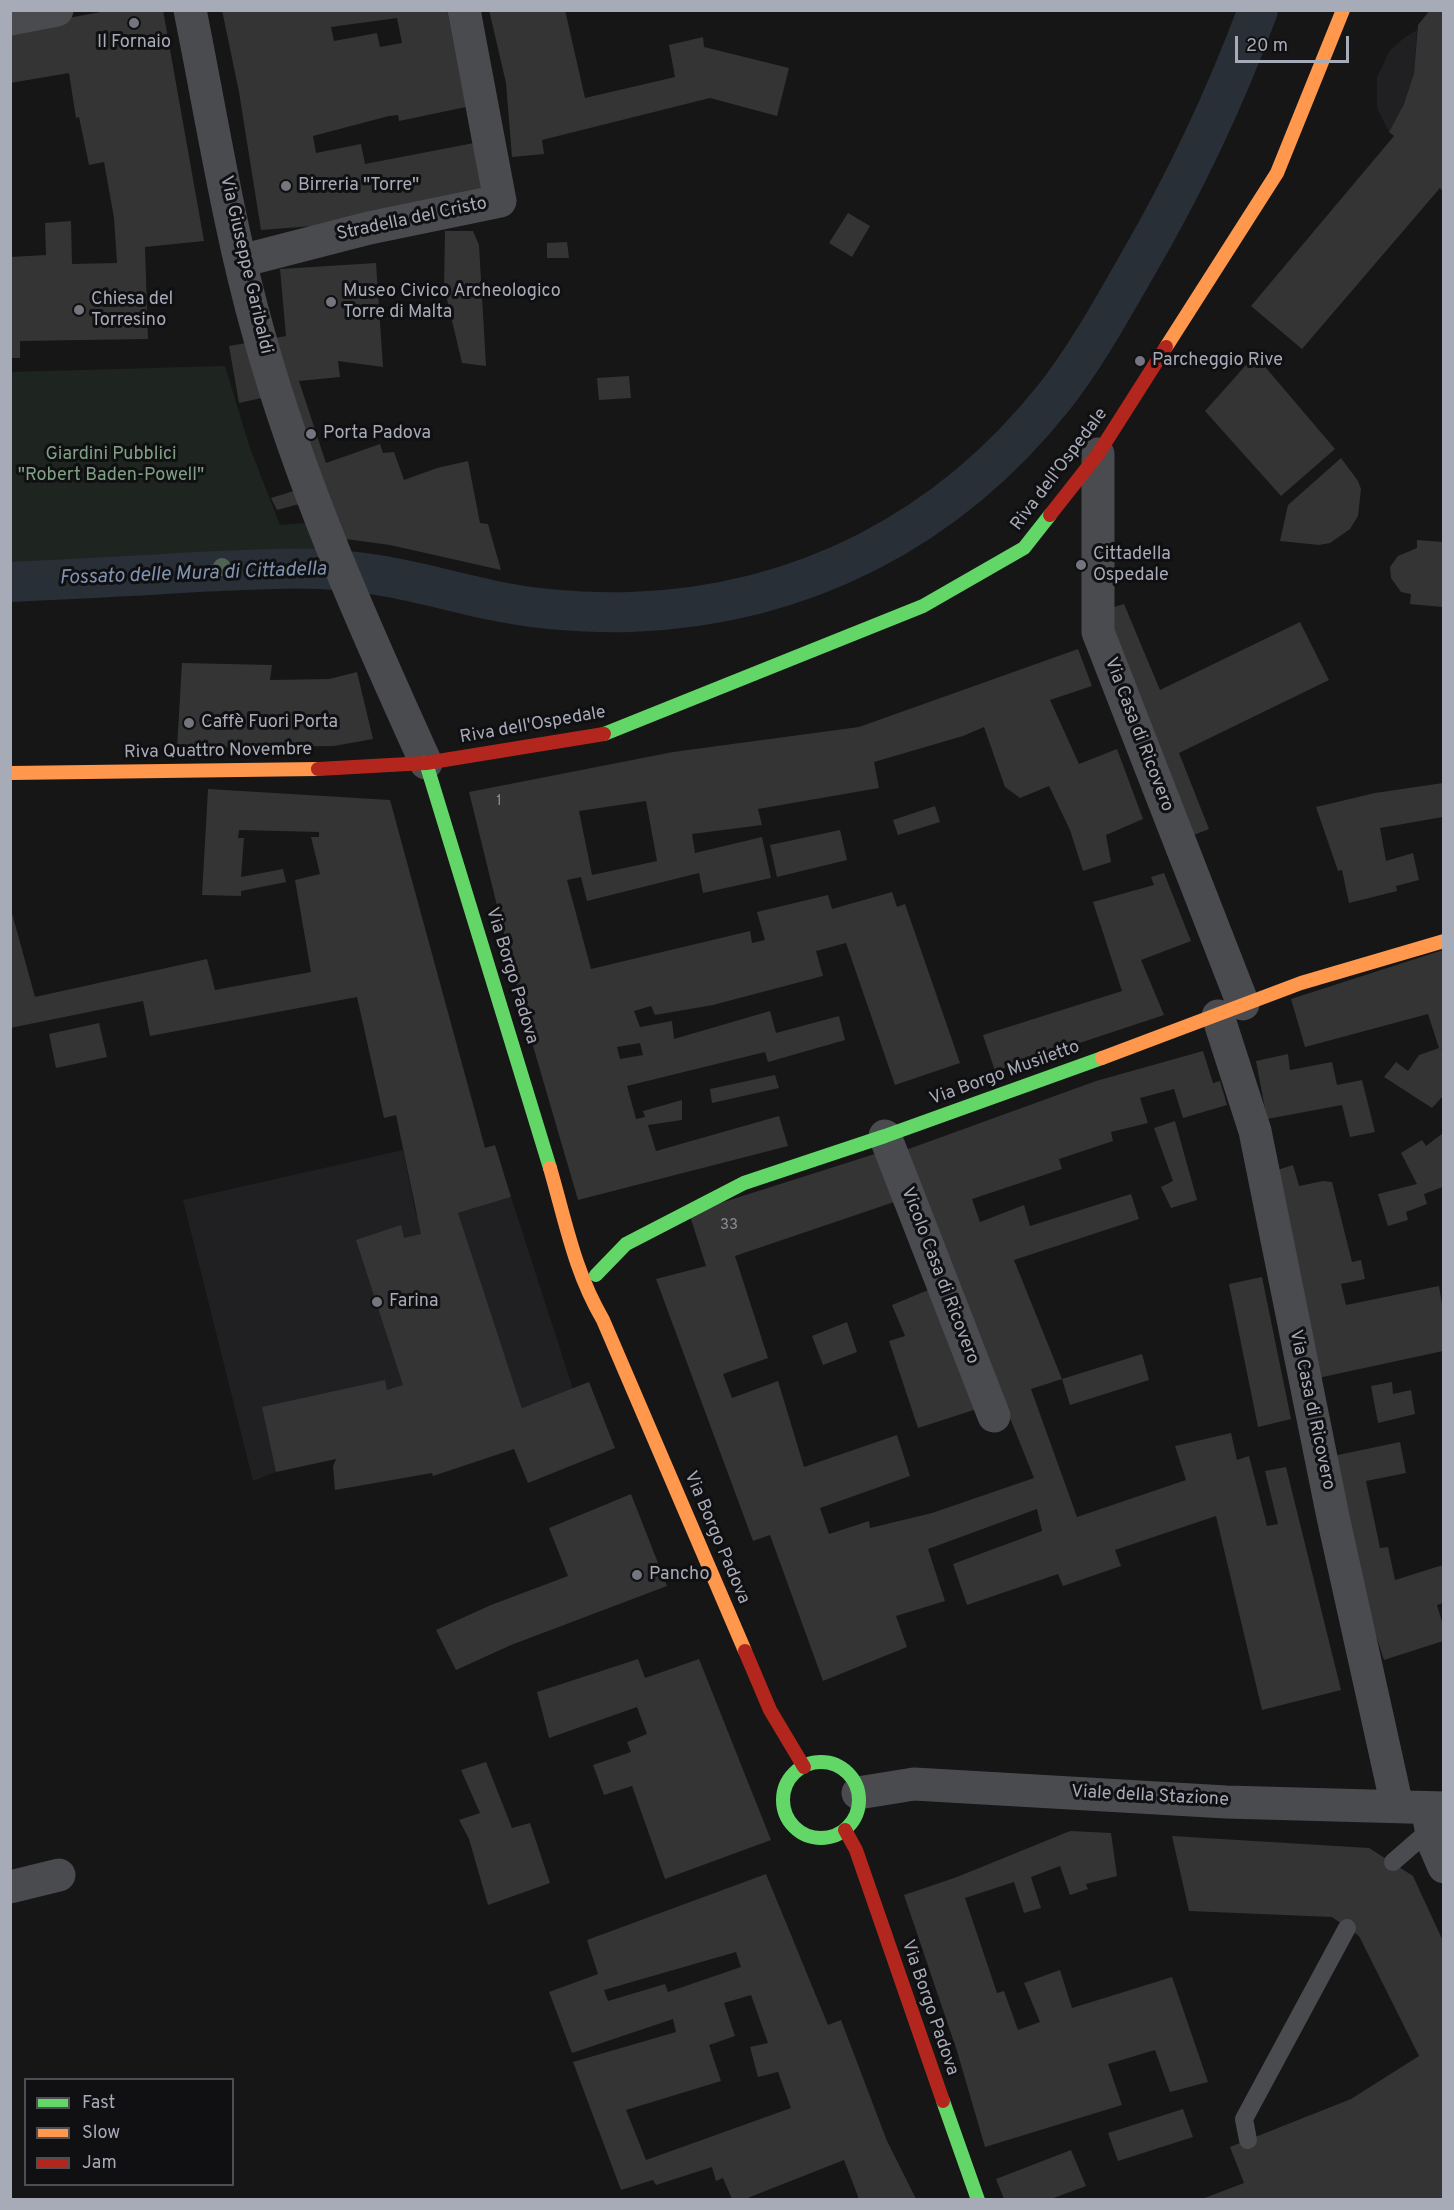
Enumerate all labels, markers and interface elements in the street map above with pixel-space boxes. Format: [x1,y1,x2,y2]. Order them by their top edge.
marker: Il Fornaio [127,16,141,30]
scale bar [1238,24,1352,62]
place label: Il Fornaio [97,32,171,54]
text: 20 m [1246,35,1288,58]
street label: Via Giuseppe Garibaldi [214,174,276,356]
place label: Birreria "Torre" [298,175,419,197]
marker: Birreria "Torre" [279,179,293,193]
street label: Stradella del Cristo [335,194,489,246]
place label: Museo Civico Archeologico Torre di Malta [343,281,561,324]
place label: Chiesa del Torresino [91,289,173,332]
marker: Museo Civico Archeologico Torre di Malta [324,295,338,309]
marker: Chiesa del Torresino [72,303,86,317]
place label: Parcheggio Rive [1152,350,1283,372]
marker: Parcheggio Rive [1133,354,1147,368]
street label: Riva dell'Ospedale [1007,405,1113,535]
place label: Porta Padova [323,423,431,445]
marker: Porta Padova [304,427,318,441]
park label: Giardini Pubblici "Robert Baden-Powell" [18,444,204,486]
place label: Cittadella Ospedale [1093,544,1171,586]
water label: Fossato delle Mura di Cittadella [59,558,327,592]
marker: Cittadella Ospedale [1074,558,1088,572]
street label: Via Casa di Ricovero [1099,655,1177,815]
street label: Riva dell'Ospedale [458,703,608,749]
place label: Caffè Fuori Porta [201,712,338,734]
marker: Caffè Fuori Porta [182,716,196,730]
street label: Riva Quattro Novembre [124,740,312,764]
house number: 1 [496,793,502,811]
street label: Via Borgo Padova [480,905,542,1047]
street label: Via Borgo Musiletto [927,1037,1083,1111]
street label: Vicolo Casa di Ricovero [895,1185,983,1367]
house number: 33 [720,1217,738,1235]
place label: Farina [389,1291,439,1313]
marker: Farina [370,1295,384,1309]
street label: Via Casa di Ricovero [1283,1328,1339,1492]
street label: Via Borgo Padova [678,1468,754,1608]
place label: Pancho [649,1564,710,1586]
marker: Pancho [630,1568,644,1582]
street label: Viale della Stazione [1071,1782,1229,1812]
street label: Via Borgo Padova [896,1937,962,2079]
legend [24,2078,234,2186]
text: Fast [82,2092,115,2115]
text: Slow [82,2122,120,2145]
text: Jam [82,2152,117,2175]

